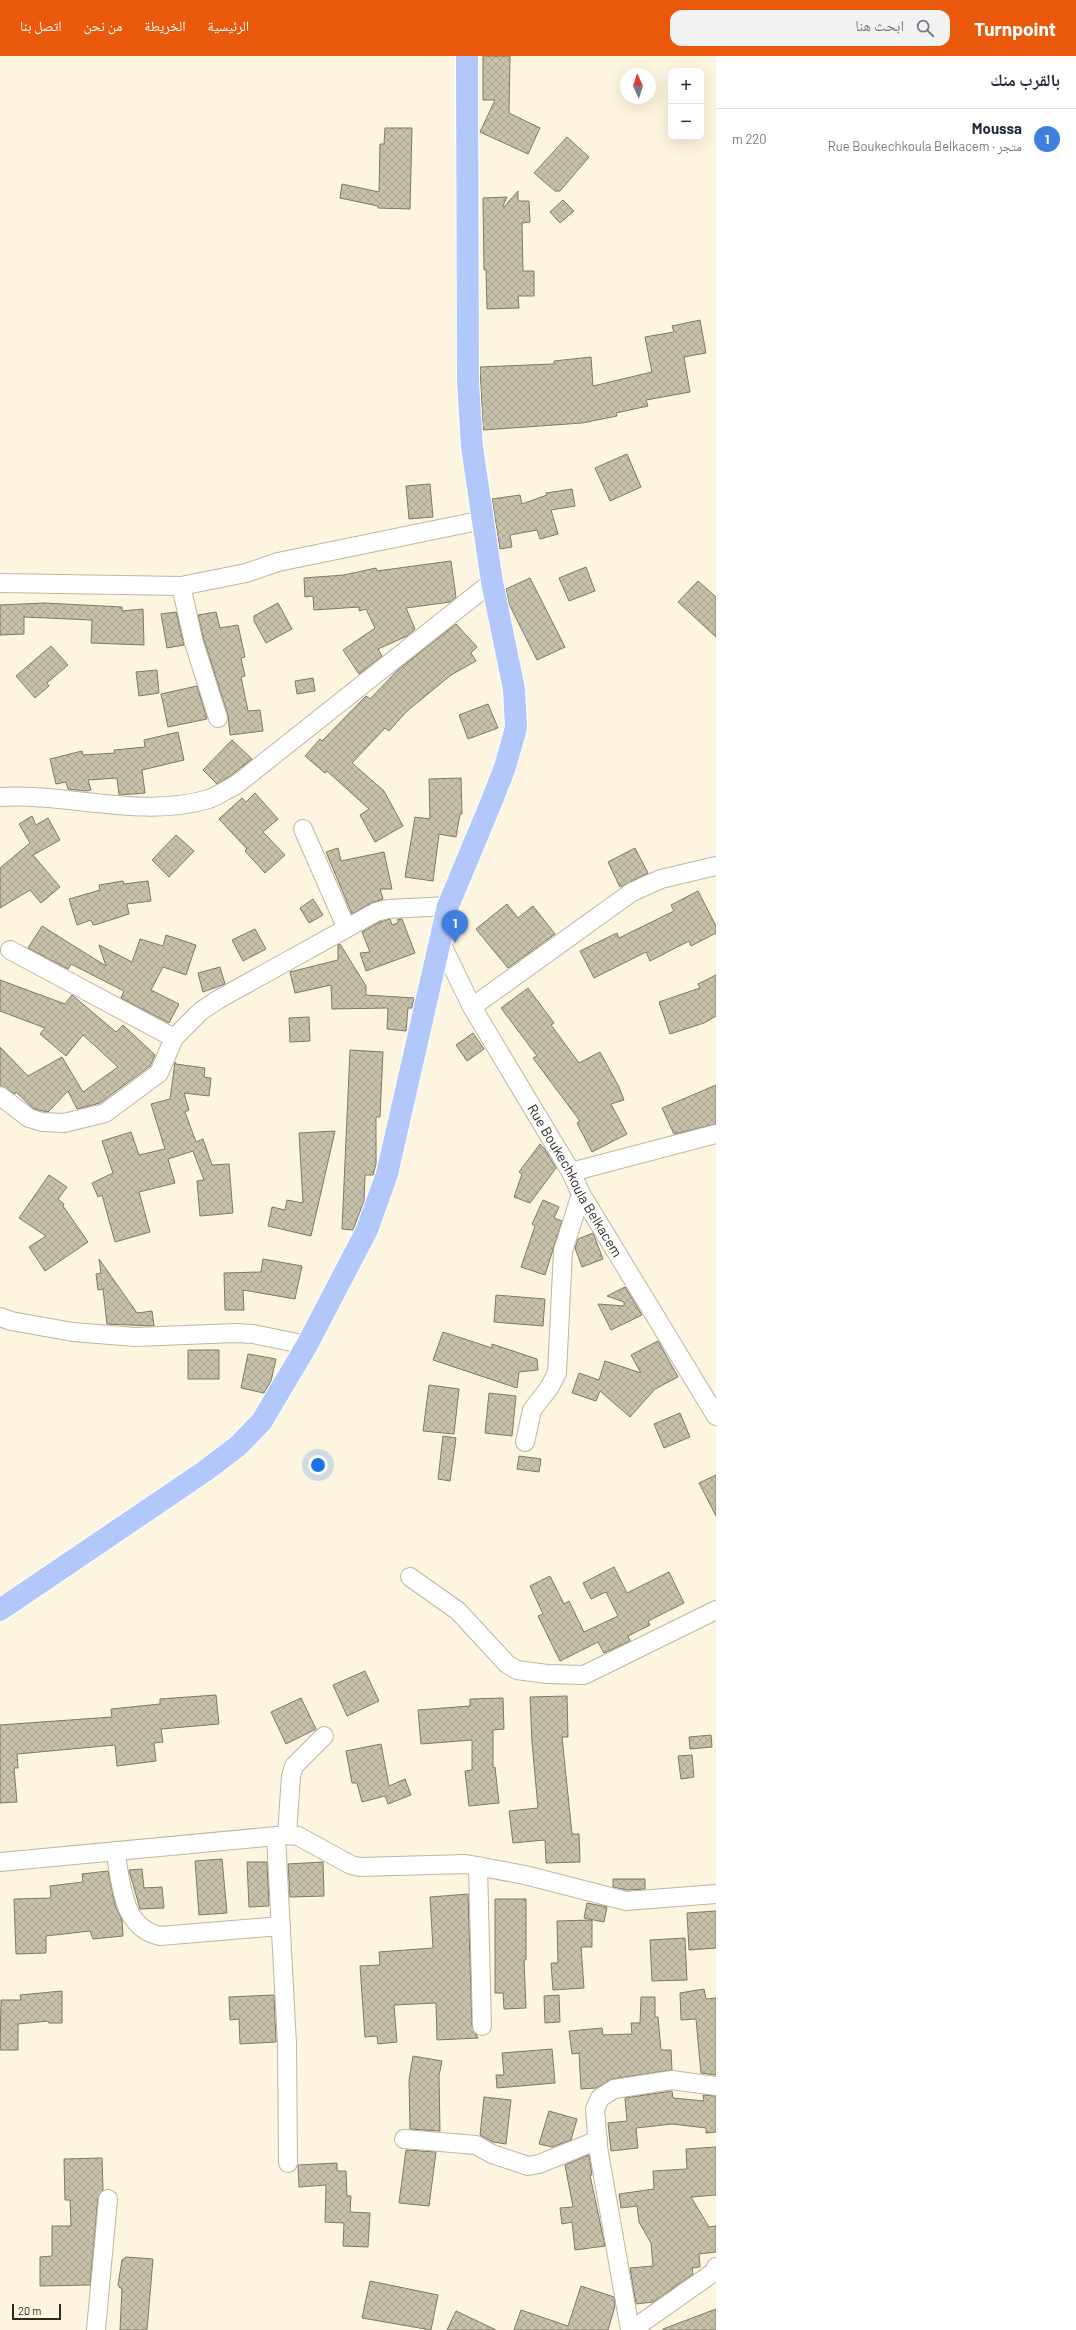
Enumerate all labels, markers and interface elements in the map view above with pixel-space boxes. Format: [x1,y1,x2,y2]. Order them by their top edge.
search box [670,10,950,46]
text: ابحث هنا [855,16,904,34]
text: اتصل بنا [20,17,62,34]
text: من نحن [84,17,122,34]
text: الخريطة [144,17,186,34]
text: الرئيسية [208,17,249,34]
icon: search [914,17,936,39]
text: Turnpoint [974,17,1056,40]
north arrow [620,68,656,104]
map controls [668,68,704,140]
button: + [668,68,704,104]
text: بالقرب منك [990,69,1060,89]
button: − [668,104,704,140]
text: Moussa [972,119,1022,137]
text: 220 m [732,131,767,147]
text: 1 [1045,131,1049,147]
text: متجر · Rue Boukechkoula Belkacem [828,138,1022,154]
pin: 1 [442,910,468,943]
street label: Rue Boukechkoula Belkacem [524,1101,626,1260]
your location [308,1455,328,1475]
scale bar [12,2302,61,2321]
text: 20 m [18,2304,41,2317]

